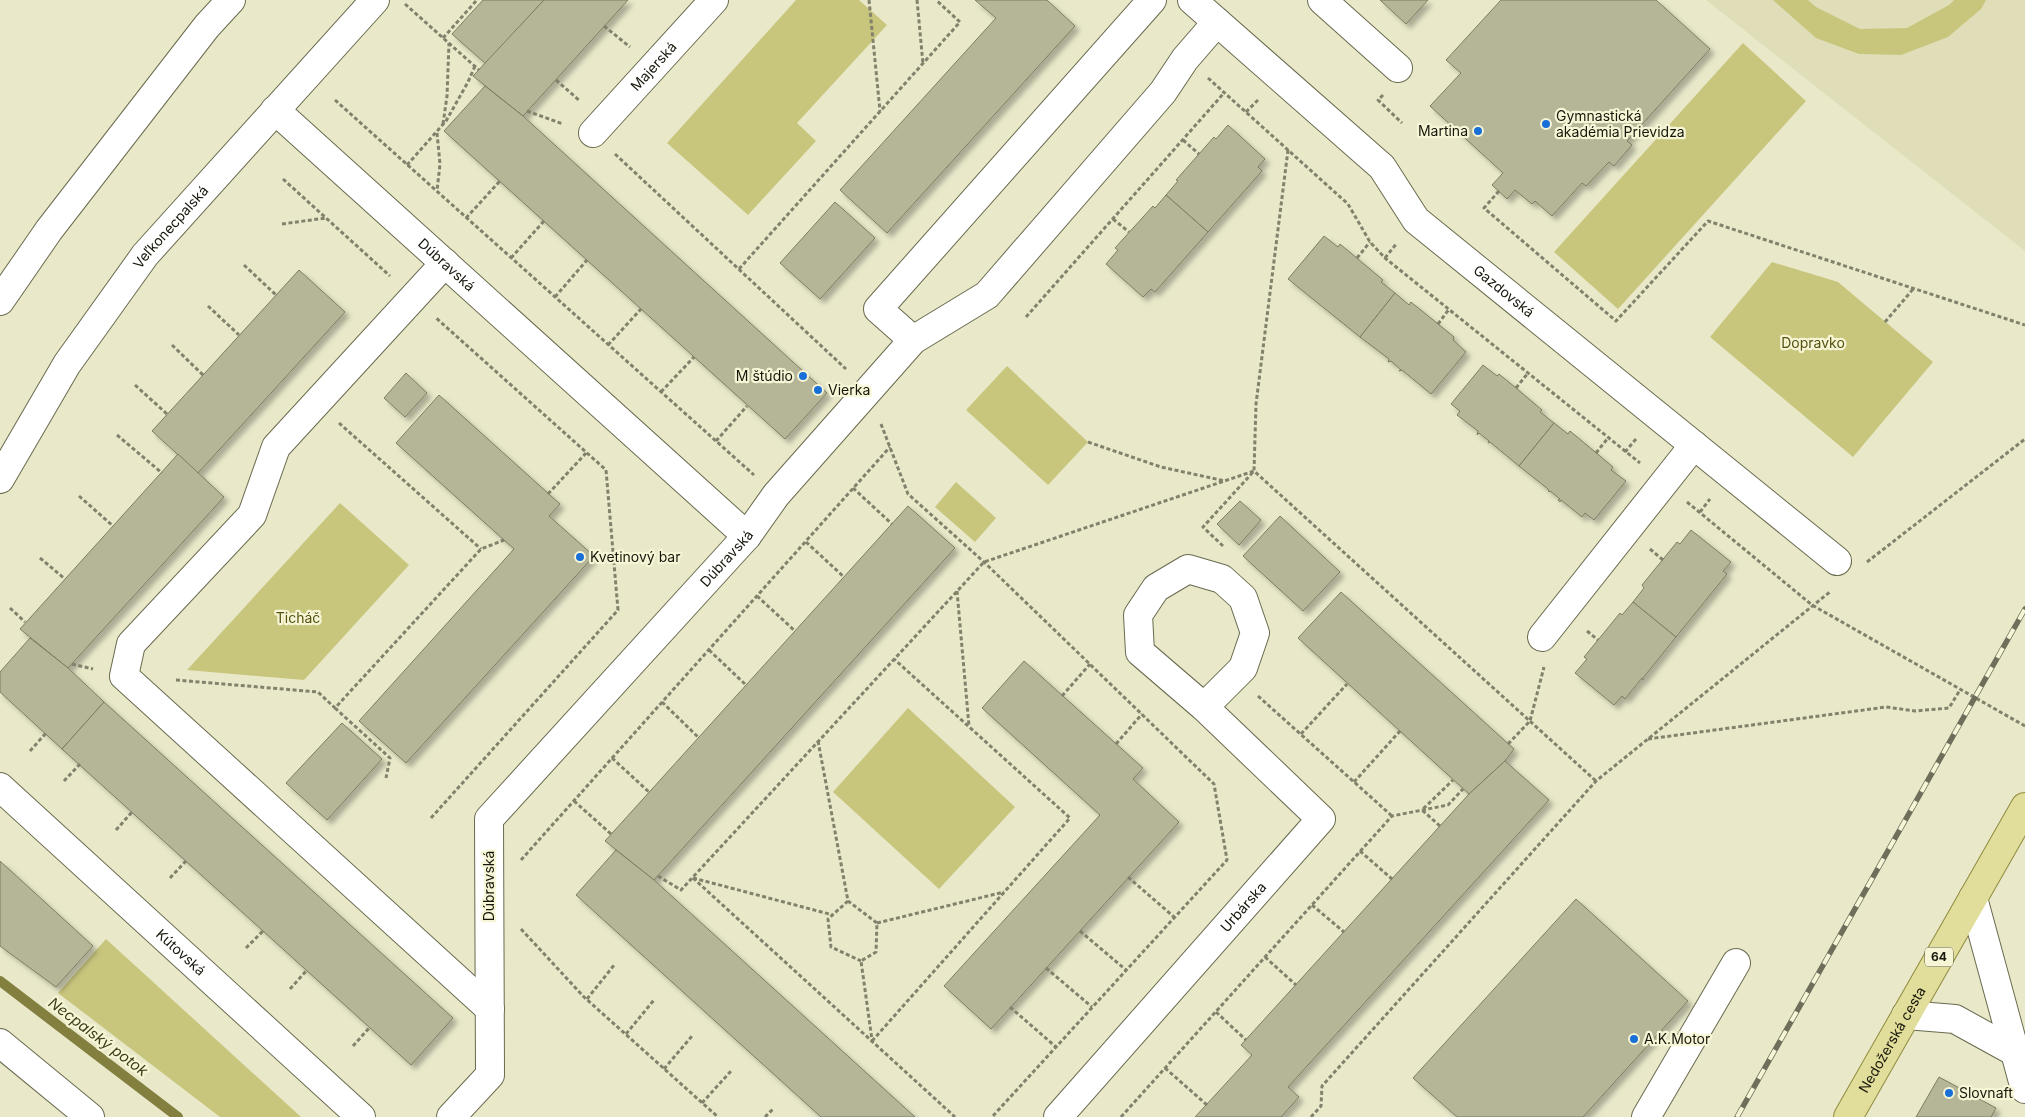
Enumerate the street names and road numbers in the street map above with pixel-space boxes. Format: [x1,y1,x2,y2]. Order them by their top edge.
street label: Majerská [627,38,680,94]
street label: Veľkonecpalská [129,182,211,272]
street label: Dúbravská [415,234,479,294]
street label: Gazdovská [1470,261,1538,320]
street label: Dúbravská [696,527,756,590]
street label: Dúbravská [480,851,497,921]
street label: Urbárska [1216,878,1269,935]
street label: Kútovská [153,925,209,979]
road number: 64 [1925,948,1953,966]
street label: Nedožerská cesta [1855,983,1929,1096]

